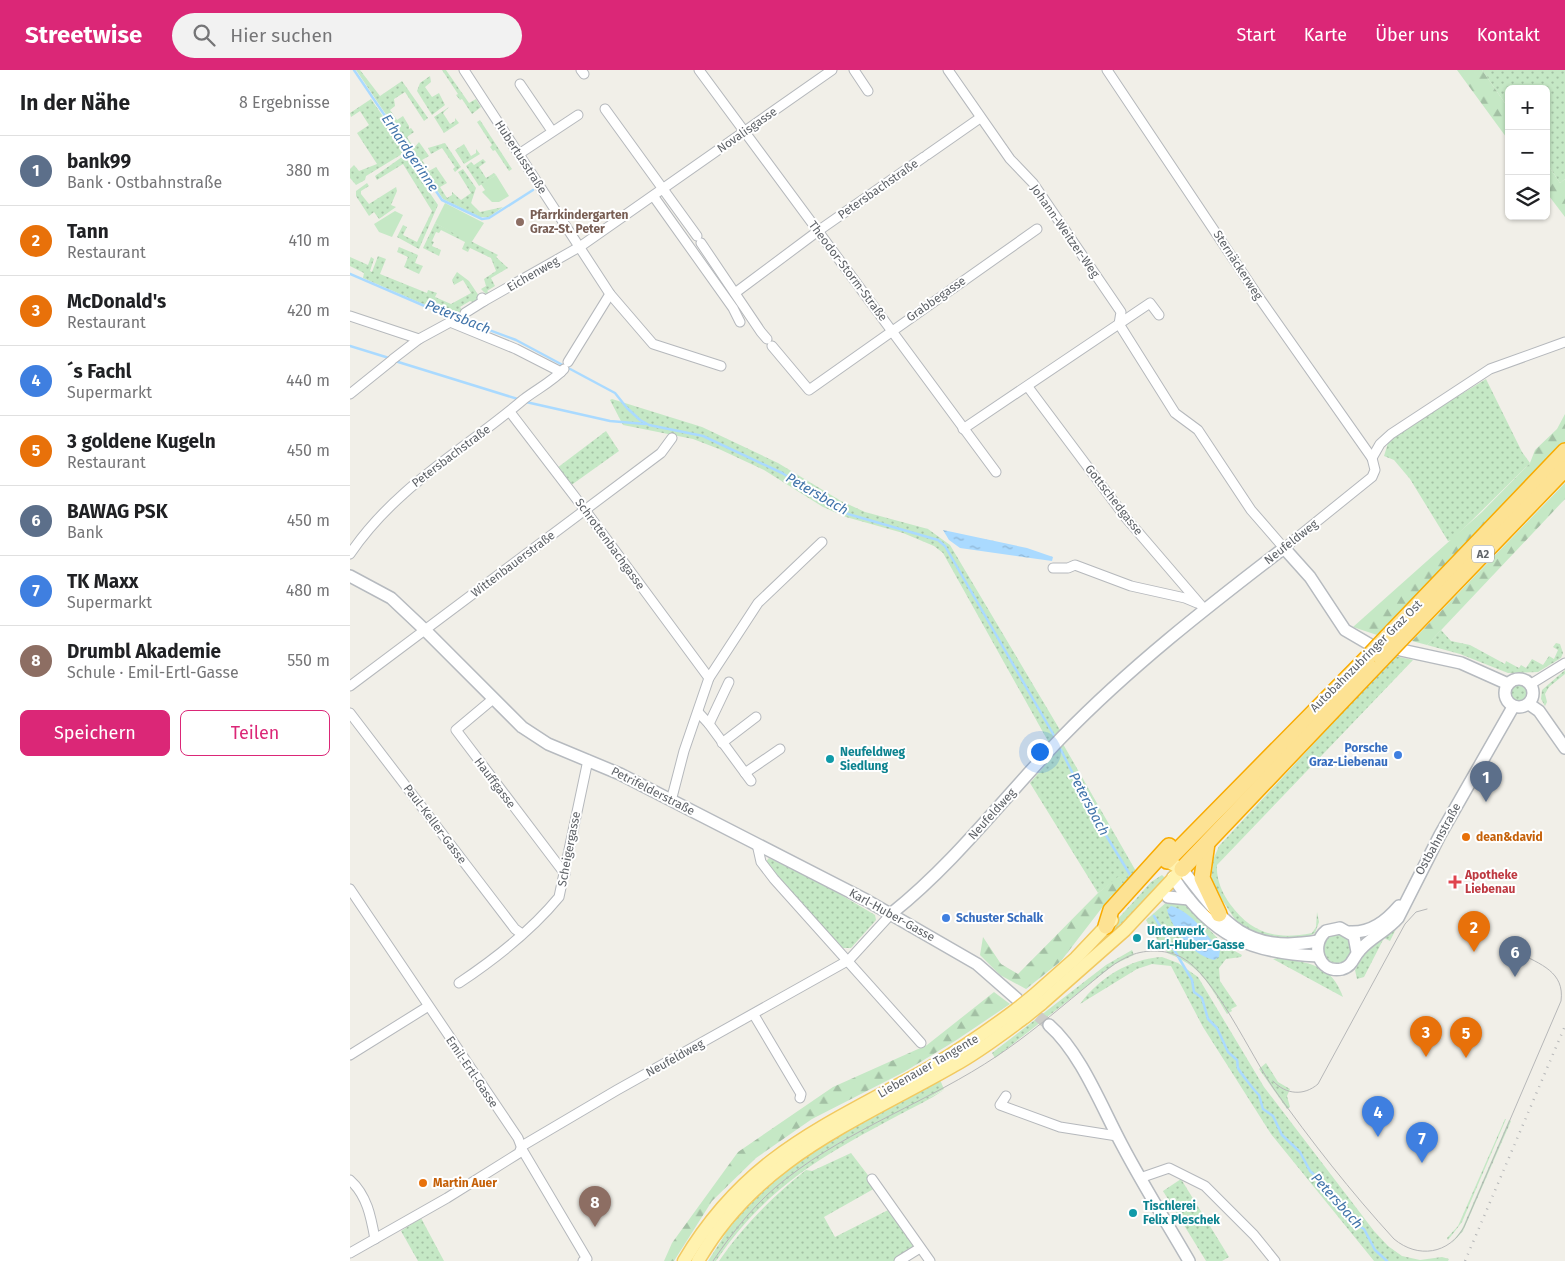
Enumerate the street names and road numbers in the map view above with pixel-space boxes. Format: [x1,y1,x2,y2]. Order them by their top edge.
street label: Novalisgasse [714,104,780,156]
street label: Hubertusstraße [492,118,550,196]
street label: Petersbachstraße [835,156,921,222]
street label: Johann-Weitzer-Weg [1028,182,1103,281]
street label: Theodor-Storm-Straße [806,218,890,324]
street label: Sternäckerweg [1210,228,1266,303]
street label: Eichenweg [505,253,562,294]
street label: Grabbegasse [904,273,968,325]
street label: Petersbachstraße [409,422,493,490]
street label: Gottschedgasse [1082,462,1146,538]
street label: Schrottenbachgasse [572,496,648,592]
street label: Neufeldweg [1261,516,1321,567]
street label: Wittenbauerstraße [468,528,558,600]
road number: A2 [1472,546,1494,562]
street label: Autobahnzubringer Graz Ost [1307,597,1425,715]
street label: Hauffgasse [471,755,519,811]
street label: Petrifelderstraße [609,764,697,818]
street label: Paul-Keller-Gasse [401,782,469,866]
street label: Neufeldweg [965,785,1019,843]
street label: Ostbahnstraße [1412,801,1464,877]
street label: Scheigergasse [555,810,583,888]
street label: Karl-Huber-Gasse [847,886,937,944]
street label: Liebenauer Tangente [875,1031,981,1101]
street label: Emil-Ertl-Gasse [443,1034,501,1110]
street label: Neufeldweg [644,1036,707,1080]

